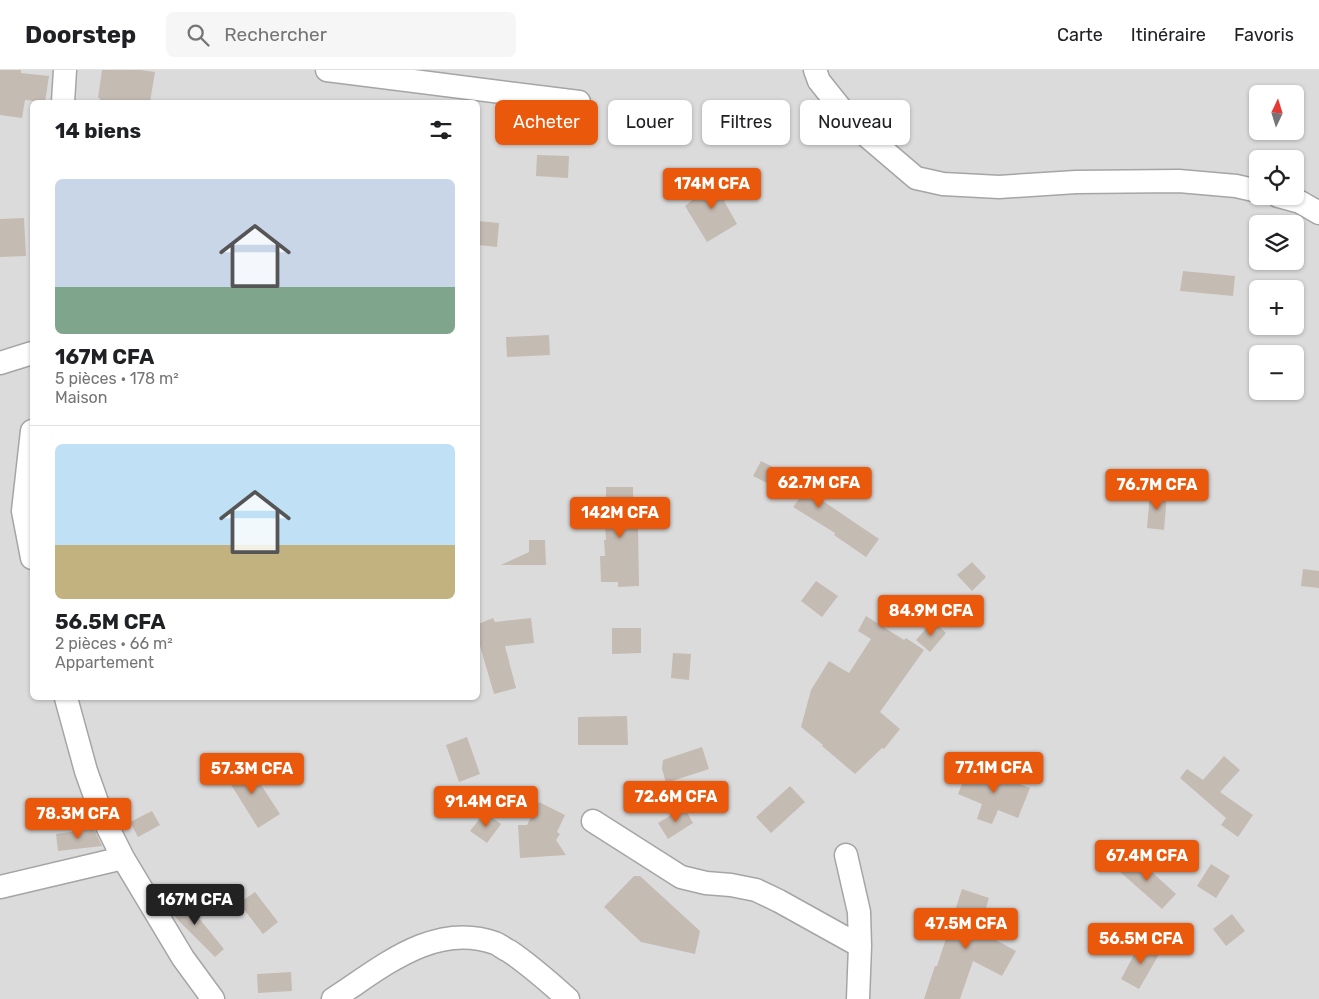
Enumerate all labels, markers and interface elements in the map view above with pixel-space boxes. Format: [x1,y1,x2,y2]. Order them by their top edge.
search box [166,12,516,57]
text: Doorstep [25,21,136,49]
icon: search [184,21,212,49]
text: Rechercher [224,23,327,46]
text: Carte [1057,24,1103,46]
text: Itinéraire [1131,24,1206,46]
text: Favoris [1234,24,1294,46]
north arrow [1249,85,1304,140]
map controls [1249,85,1304,400]
chip: Acheter [495,100,598,145]
chip: Louer [608,100,692,145]
chip: Filtres [702,100,790,145]
chip: Nouveau [800,100,910,145]
icon: filters [427,116,455,144]
text: 14 biens [55,118,141,143]
button: locate [1249,150,1304,205]
pin: 174M CFA [660,168,764,210]
text: 174M CFA [674,174,750,193]
icon: home [210,211,300,301]
button: layers [1249,215,1304,270]
button: + [1249,280,1304,335]
text: 167M CFA [55,344,154,369]
button: − [1249,345,1304,400]
text: 5 pièces · 178 m² [55,369,179,388]
text: Maison [55,388,107,407]
pin: 62.7M CFA [762,466,876,509]
pin: 76.7M CFA [1100,468,1214,511]
text: 62.7M CFA [778,473,860,492]
text: 76.7M CFA [1117,475,1198,494]
icon: home [210,477,300,567]
pin: 142M CFA [568,496,672,539]
text: 142M CFA [581,503,659,522]
pin: 84.9M CFA [874,594,988,637]
text: 84.9M CFA [889,601,973,620]
text: 56.5M CFA [55,609,166,634]
text: 2 pièces · 66 m² [55,634,173,653]
text: Appartement [55,653,154,672]
pin: 57.3M CFA [195,752,309,795]
pin: 77.1M CFA [937,752,1051,794]
text: 77.1M CFA [955,758,1033,777]
text: 57.3M CFA [211,759,293,778]
pin: 72.6M CFA [619,780,733,823]
pin: 91.4M CFA [429,786,543,828]
text: 72.6M CFA [634,787,718,806]
text: 91.4M CFA [445,792,527,811]
pin: 78.3M CFA [21,798,135,840]
text: 78.3M CFA [36,804,120,823]
pin: 67.4M CFA [1090,840,1204,882]
text: 67.4M CFA [1106,846,1188,865]
pin: 167M CFA [143,884,247,926]
text: 167M CFA [157,890,233,909]
pin: 47.5M CFA [909,908,1023,950]
text: 47.5M CFA [925,914,1007,933]
pin: 56.5M CFA [1084,922,1198,965]
text: 56.5M CFA [1099,929,1183,948]

